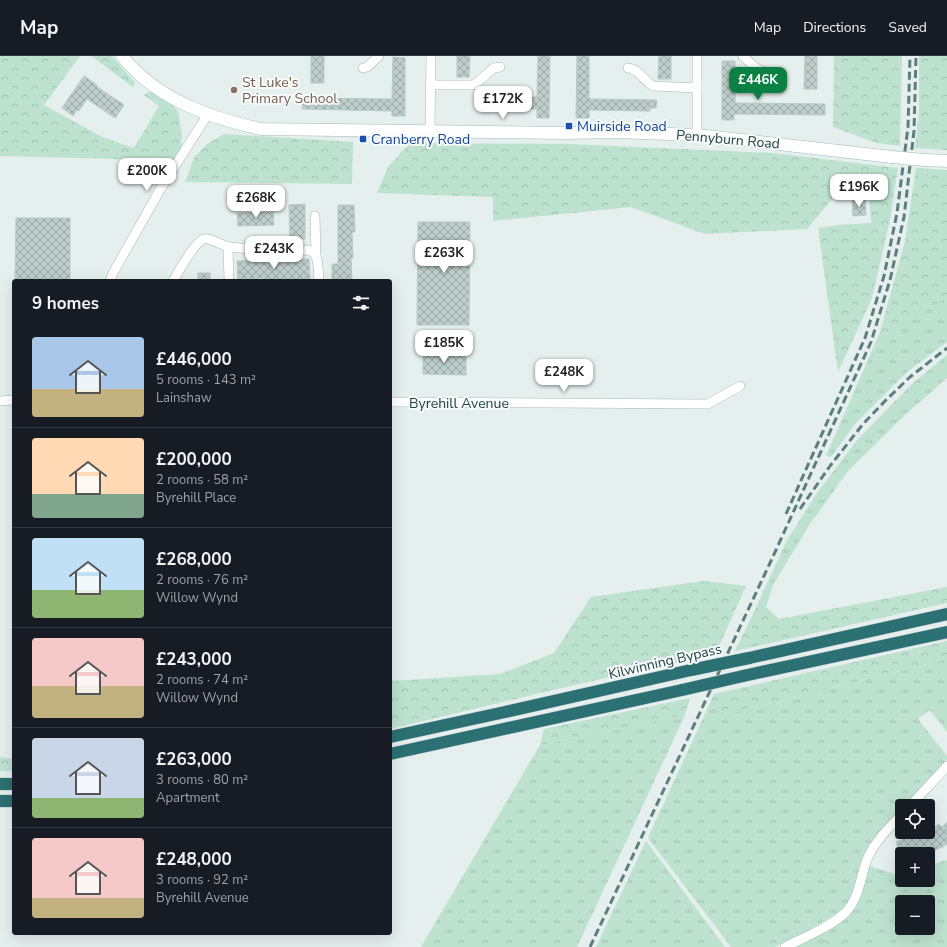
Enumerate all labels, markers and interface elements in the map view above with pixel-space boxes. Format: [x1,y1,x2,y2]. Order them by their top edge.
text: Map [20,15,58,41]
text: Map [754,18,781,37]
text: Directions [803,18,866,37]
text: Saved [888,18,927,37]
pin: £446K [730,67,786,101]
text: £446K [738,71,778,89]
place label: St Luke's Primary School [242,73,338,108]
marker: St Luke's Primary School [229,85,239,95]
pin: £172K [475,86,531,120]
text: £172K [483,90,523,108]
place label: Muirside Road [577,117,667,136]
marker: Muirside Road [564,121,574,131]
street label: Pennyburn Road [675,125,781,154]
place label: Cranberry Road [371,130,470,149]
marker: Cranberry Road [358,134,368,144]
pin: £200K [119,158,175,192]
text: £200K [127,162,167,180]
pin: £196K [831,174,887,208]
text: £196K [839,178,879,196]
pin: £268K [228,185,284,219]
text: £268K [236,189,276,207]
pin: £243K [246,236,302,270]
text: £243K [254,240,294,258]
pin: £263K [416,240,472,274]
text: £263K [424,244,464,262]
text: 9 homes [32,292,99,315]
icon: filters [350,292,372,314]
pin: £185K [416,330,472,364]
text: £185K [424,334,464,352]
text: £446,000 [156,348,232,371]
icon: home [64,353,112,401]
pin: £248K [536,359,592,393]
text: £248K [544,363,584,381]
text: 5 rooms · 143 m² [156,371,256,389]
text: Lainshaw [156,389,212,407]
street label: Byrehill Avenue [409,394,509,413]
text: £200,000 [156,448,232,471]
icon: home [64,454,112,502]
text: 2 rooms · 58 m² [156,471,248,489]
text: Byrehill Place [156,489,236,507]
text: £268,000 [156,548,232,571]
icon: home [64,554,112,602]
text: 2 rooms · 76 m² [156,571,248,589]
text: Willow Wynd [156,589,238,607]
street label: Kilwinning Bypass [607,639,724,684]
text: £243,000 [156,648,232,671]
icon: home [64,654,112,702]
text: 2 rooms · 74 m² [156,671,248,689]
text: Willow Wynd [156,689,238,707]
text: £263,000 [156,748,232,771]
icon: home [64,754,112,802]
text: 3 rooms · 80 m² [156,771,248,789]
text: Apartment [156,789,219,807]
map controls [895,799,935,935]
button: locate [895,799,935,839]
button: + [895,847,935,887]
text: £248,000 [156,848,232,871]
icon: home [64,854,112,902]
text: 3 rooms · 92 m² [156,871,248,889]
text: Byrehill Avenue [156,889,249,907]
button: − [895,895,935,935]

